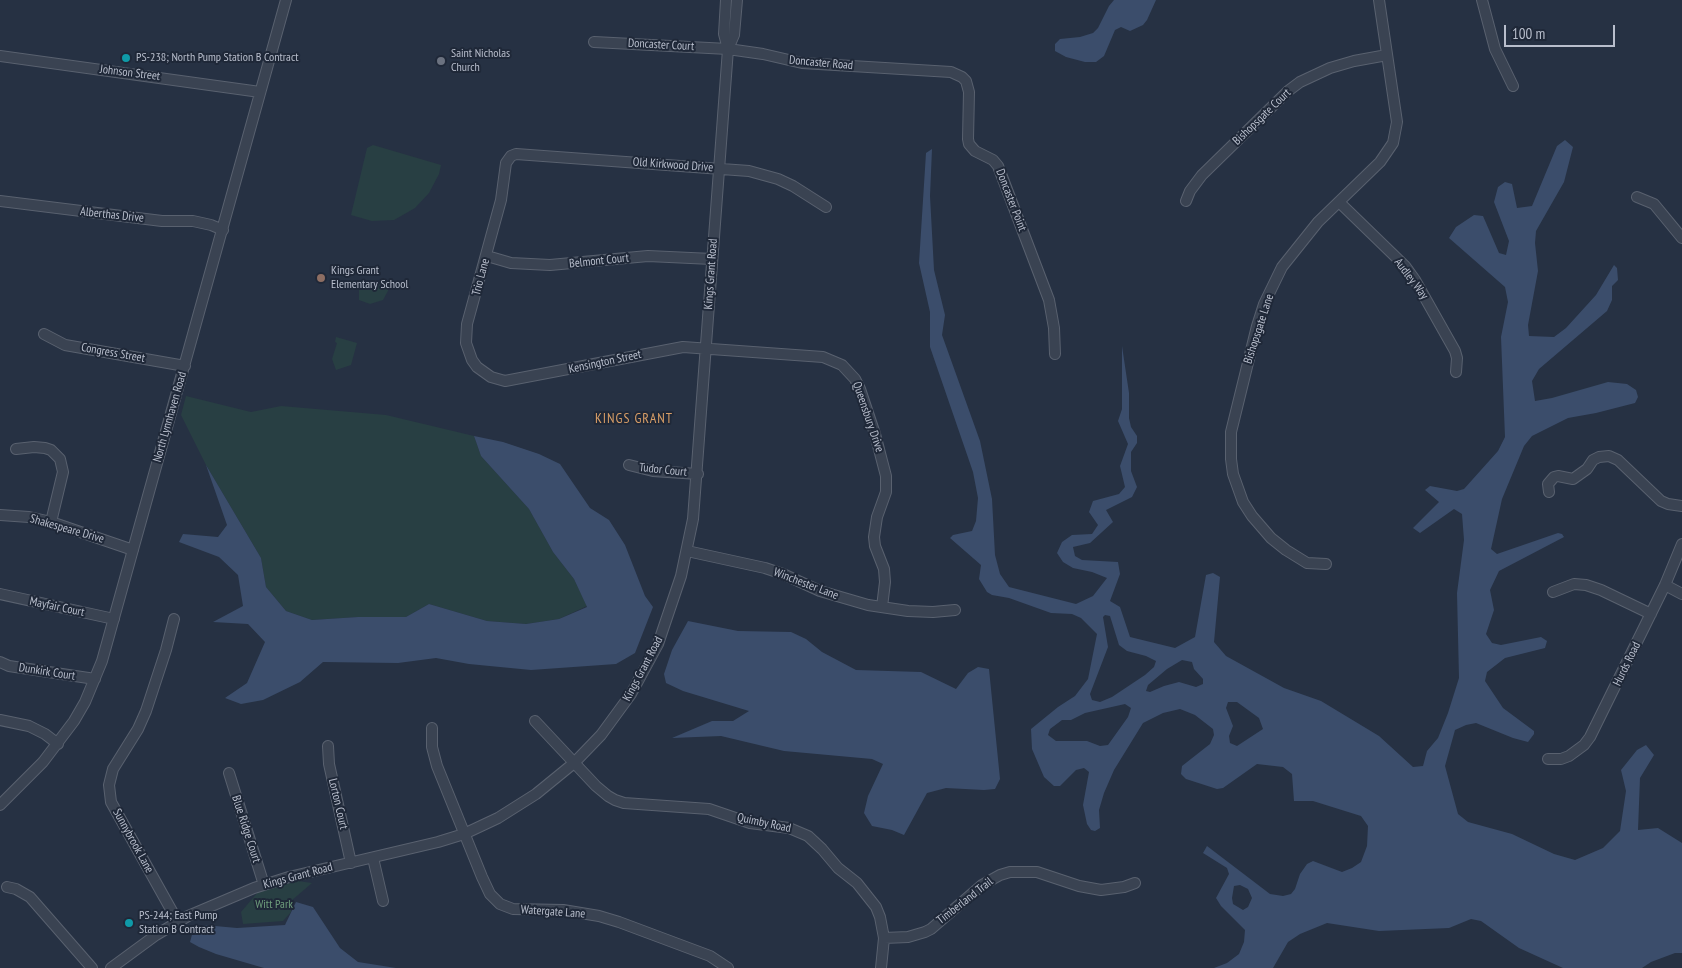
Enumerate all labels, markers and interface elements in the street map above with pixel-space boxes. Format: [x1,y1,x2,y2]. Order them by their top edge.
scale bar [1507,15,1618,47]
text: 100 m [1512,24,1545,43]
street label: Doncaster Court [628,36,694,54]
place label: Saint Nicholas Church [451,47,510,75]
place label: PS-238; North Pump Station B Contract [136,51,298,65]
marker: PS-238; North Pump Station B Contract [120,52,132,64]
street label: Doncaster Road [788,53,854,73]
marker: Saint Nicholas Church [435,55,447,67]
street label: Johnson Street [99,62,161,84]
street label: Bishopsgate Court [1230,86,1294,148]
street label: Old Kirkwood Drive [632,155,714,175]
street label: Doncaster Point [993,167,1029,233]
street label: Alberthas Drive [79,204,145,226]
street label: Kings Grant Road [701,238,721,310]
street label: Belmont Court [568,251,630,271]
street label: Audley Way [1391,256,1431,302]
street label: Trio Lane [469,257,493,297]
place label: Kings Grant Elementary School [331,264,408,292]
marker: Kings Grant Elementary School [315,272,327,284]
street label: Bishopsgate Lane [1241,292,1277,366]
street label: Congress Street [80,340,146,366]
street label: Kensington Street [567,347,643,377]
street label: North Lynnhaven Road [150,370,190,464]
street label: Queensbury Drive [849,380,887,454]
district label: KINGS GRANT [594,411,674,427]
street label: Tudor Court [638,460,688,480]
street label: Shakespeare Drive [28,512,106,546]
street label: Winchester Lane [772,565,840,603]
street label: Mayfair Court [28,594,86,620]
street label: Kings Grant Road [620,634,666,704]
street label: Hurds Road [1610,640,1644,688]
street label: Dunkirk Court [18,660,76,684]
street label: Lorton Court [325,777,351,831]
street label: Blue Ridge Court [228,794,264,864]
street label: Sunnybrook Lane [109,806,157,876]
street label: Quimby Road [736,810,792,836]
street label: Kings Grant Road [262,860,334,892]
street label: Timberland Trail [934,874,996,928]
park label: Witt Park [255,898,293,912]
street label: Watergate Lane [520,903,586,921]
place label: PS-244; East Pump Station B Contract [139,909,218,937]
marker: PS-244; East Pump Station B Contract [123,917,135,929]

